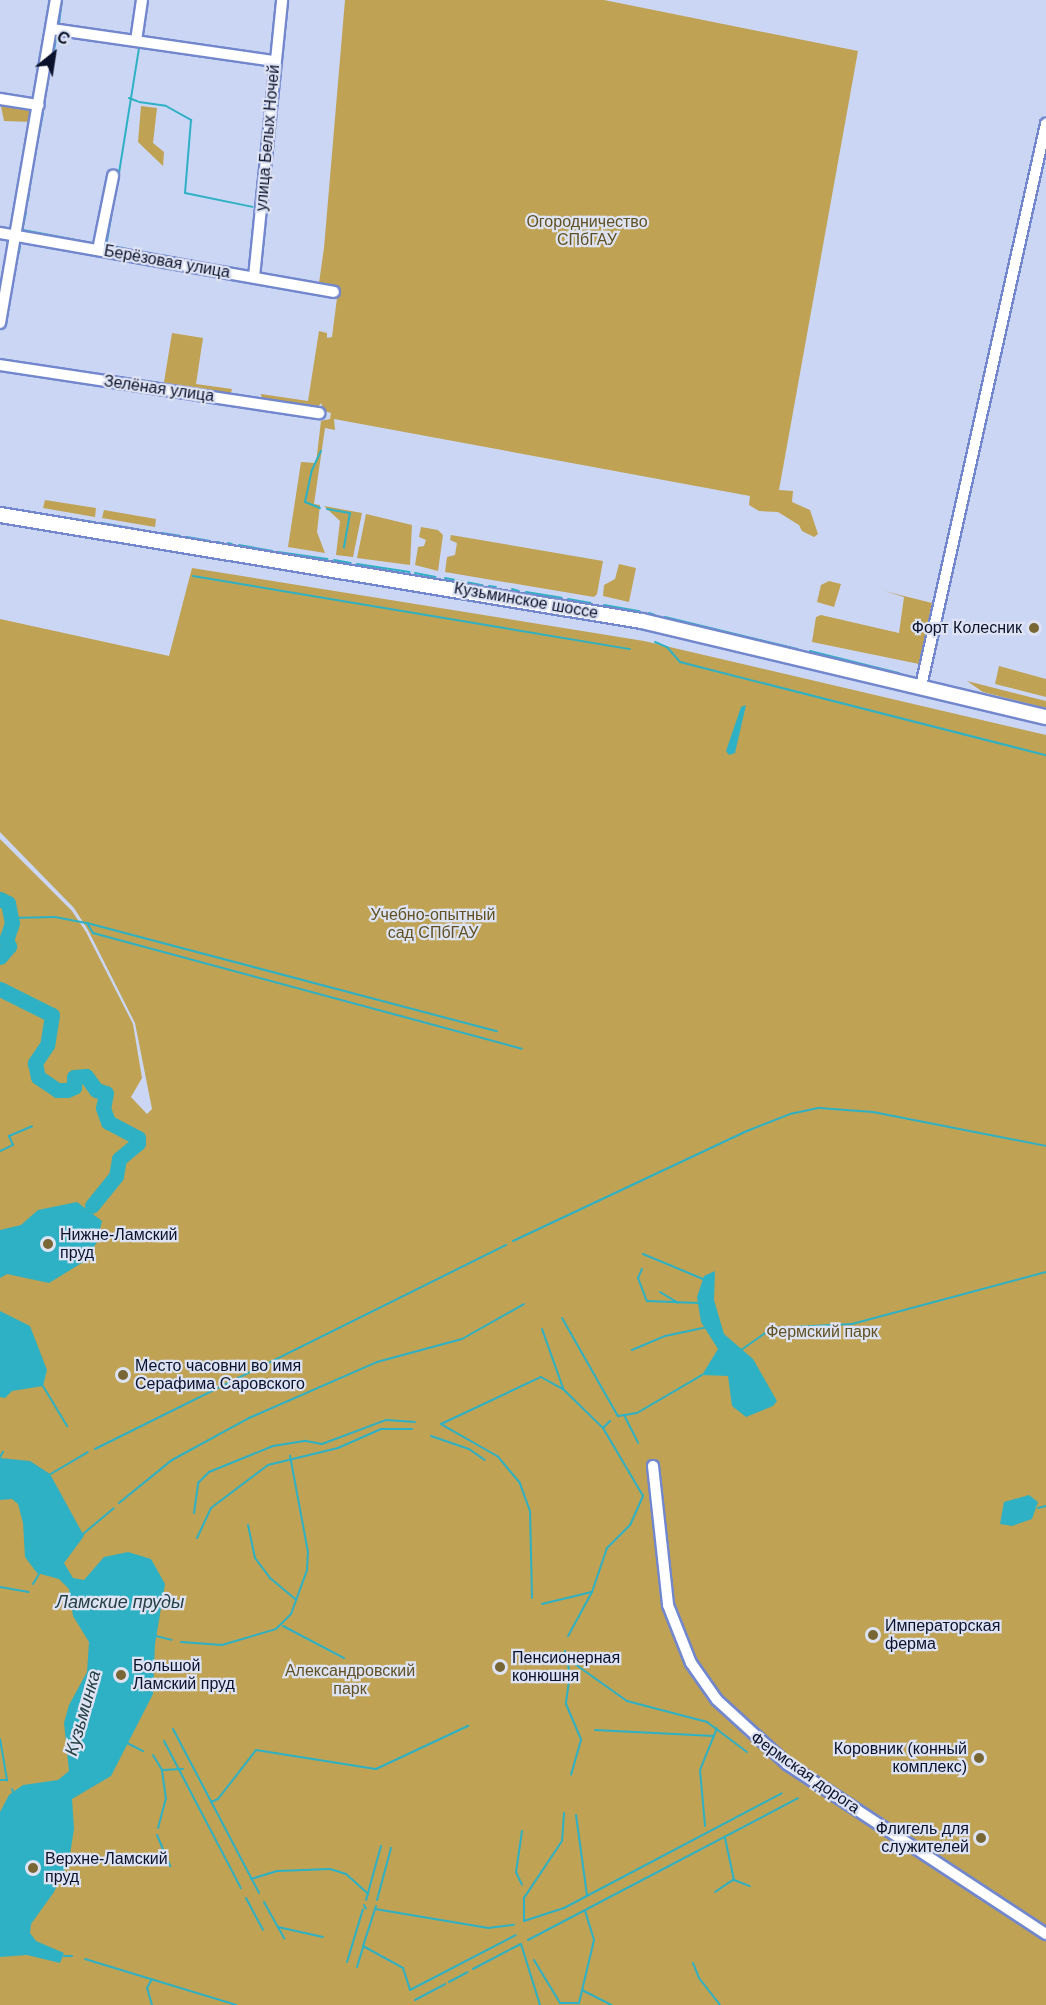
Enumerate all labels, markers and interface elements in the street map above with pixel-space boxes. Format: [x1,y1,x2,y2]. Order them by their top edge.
north arrow [24,24,84,84]
text: С [54,28,73,48]
street label: улица Белых Ночей [252,64,284,212]
park label: Огородничество СПбГАУ [526,212,648,250]
street label: Берёзовая улица [103,241,231,283]
street label: Зелёная улица [103,372,215,406]
street label: Кузьминское шоссе [453,579,599,623]
place label: Форт Колесник [912,618,1022,638]
marker: Форт Колесник [1027,621,1041,635]
park label: Учебно-опытный сад СПбГАУ [370,905,496,943]
place label: Нижне-Ламский пруд [60,1225,178,1263]
marker: Нижне-Ламский пруд [41,1237,55,1251]
park label: Фермский парк [766,1322,878,1342]
place label: Место часовни во имя Серафима Саровского [135,1356,305,1394]
marker: Место часовни во имя Серафима Саровского [116,1368,130,1382]
water label: Ламские пруды [56,1591,184,1613]
place label: Императорская ферма [885,1616,1000,1654]
marker: Императорская ферма [866,1628,880,1642]
place label: Пенсионерная конюшня [512,1648,620,1686]
place label: Большой Ламский пруд [133,1656,235,1694]
marker: Пенсионерная конюшня [493,1660,507,1674]
park label: Александровский парк [285,1661,415,1699]
water label: Кузьминка [60,1668,106,1758]
marker: Большой Ламский пруд [114,1668,128,1682]
street label: Фермская дорога [747,1728,863,1818]
place label: Коровник (конный комплекс) [834,1739,967,1777]
marker: Коровник (конный комплекс) [972,1751,986,1765]
place label: Флигель для служителей [876,1819,969,1857]
marker: Флигель для служителей [974,1831,988,1845]
place label: Верхне-Ламский пруд [45,1849,168,1887]
marker: Верхне-Ламский пруд [26,1861,40,1875]

